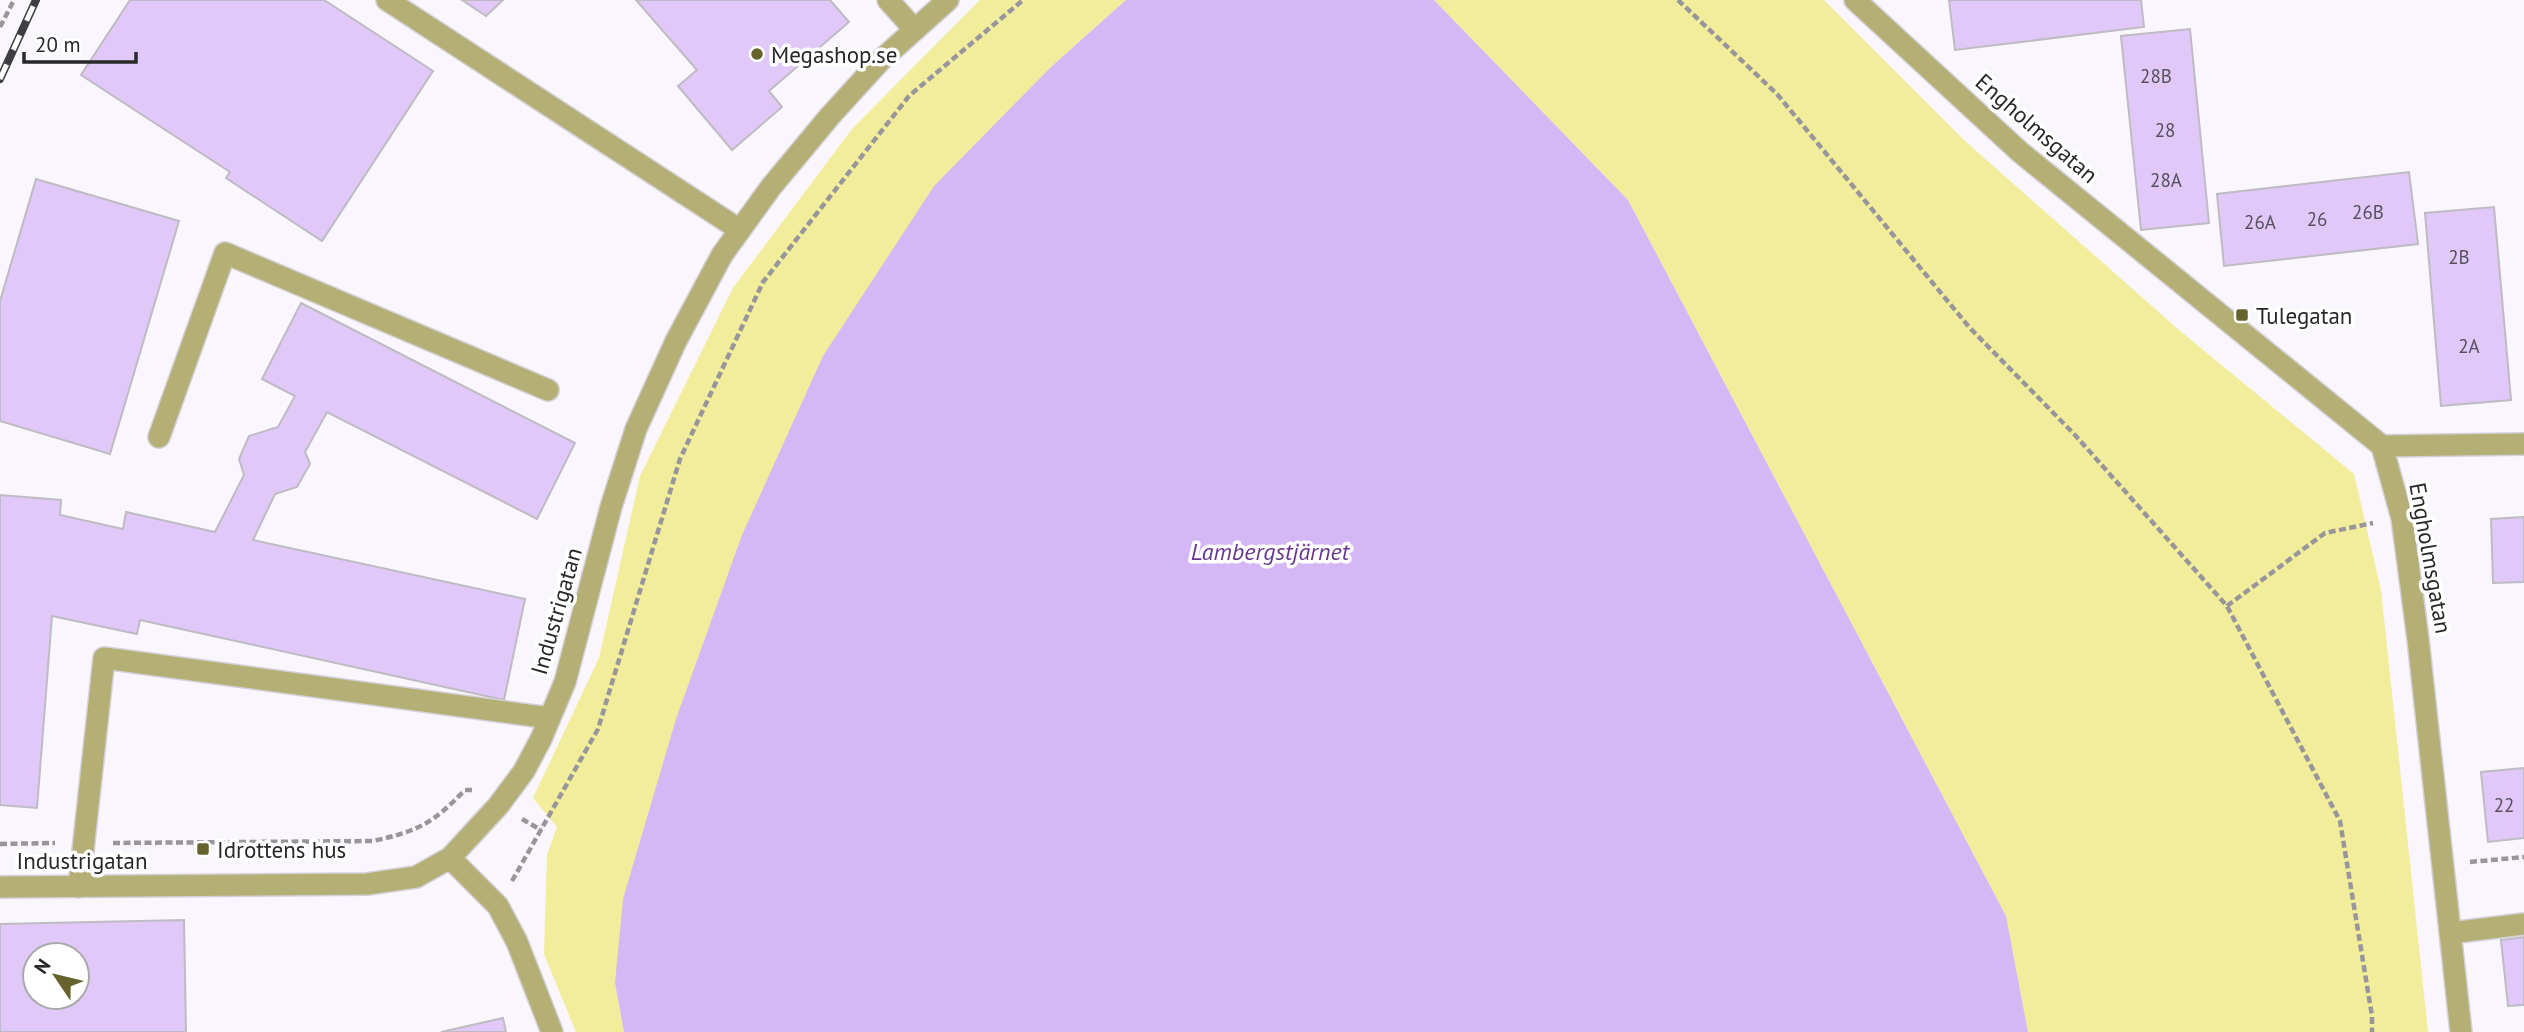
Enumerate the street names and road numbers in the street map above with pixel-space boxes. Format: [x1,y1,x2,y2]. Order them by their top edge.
street label: Engholmsgatan [1970,67,2104,189]
street label: Engholmsgatan [2403,480,2459,636]
street label: Industrigatan [524,544,588,678]
street label: Industrigatan [16,846,148,875]

